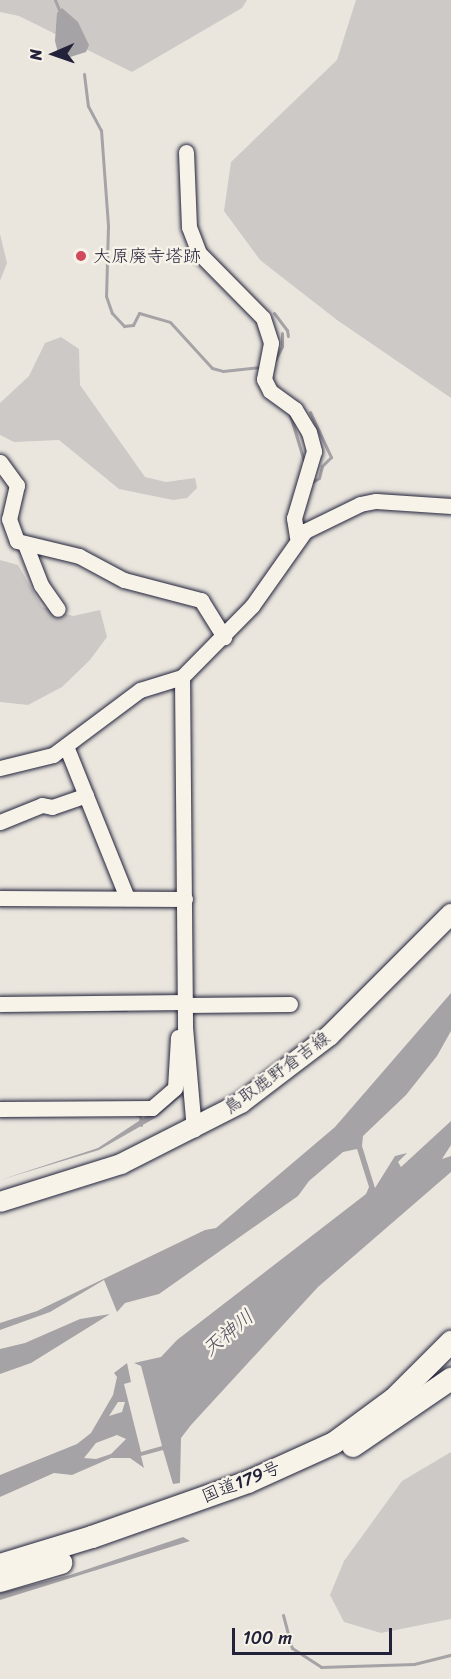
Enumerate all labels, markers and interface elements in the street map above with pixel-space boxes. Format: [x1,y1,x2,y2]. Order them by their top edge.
north arrow [24,24,84,84]
text: N [21,49,50,61]
place label: 大原廃寺塔跡 [93,245,201,267]
marker: 大原廃寺塔跡 [74,249,88,263]
street label: 鳥取鹿野倉吉線 [220,1027,334,1119]
water label: 天神川 [197,1305,259,1361]
street label: 国道179号 [198,1456,284,1508]
scale bar [235,1616,396,1654]
text: 100 m [243,1622,292,1654]

